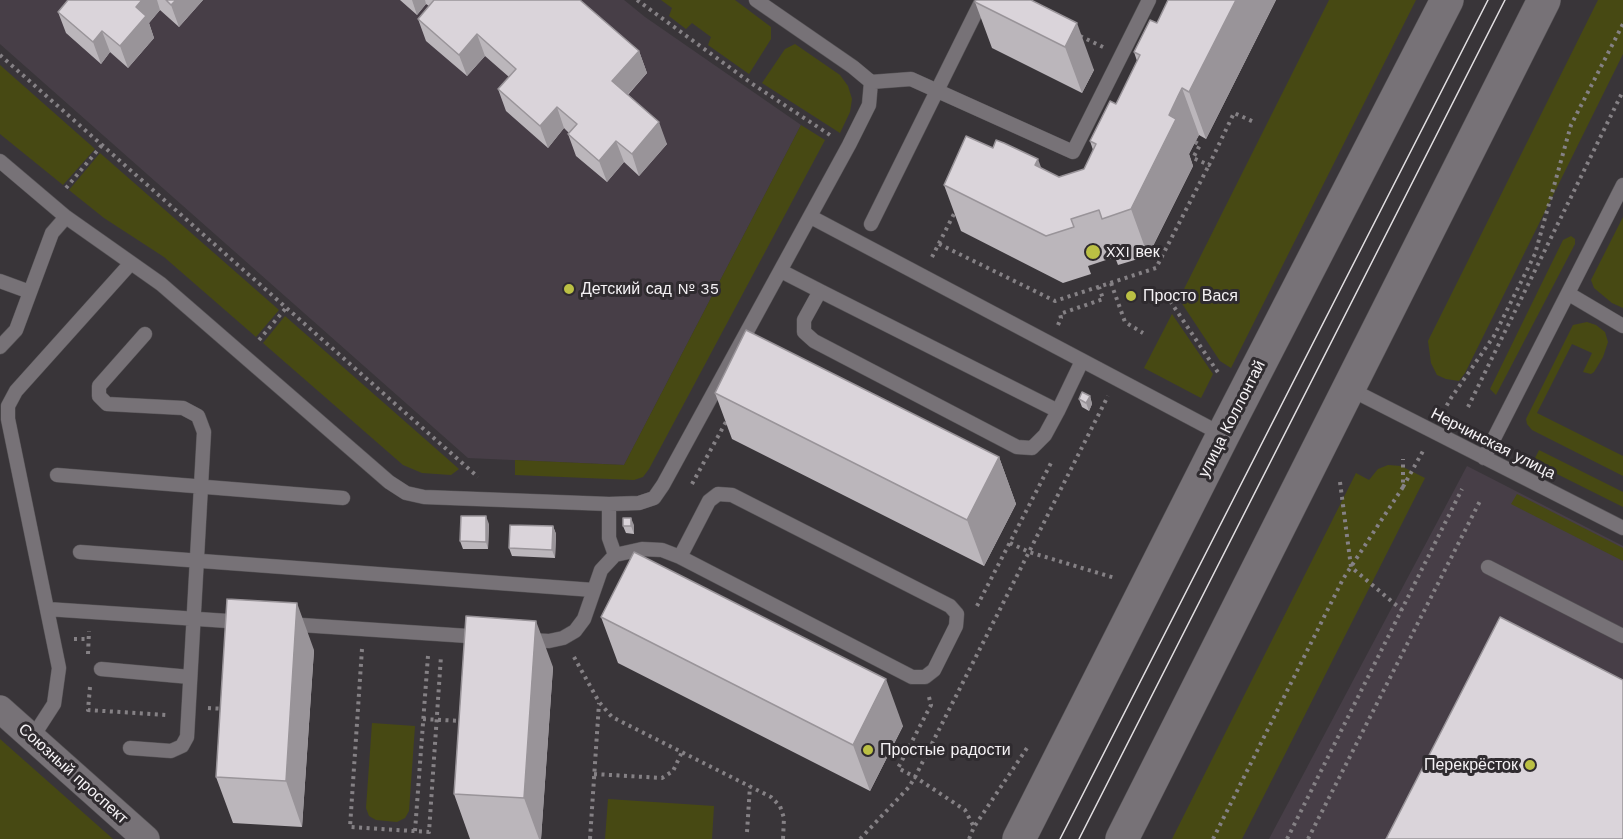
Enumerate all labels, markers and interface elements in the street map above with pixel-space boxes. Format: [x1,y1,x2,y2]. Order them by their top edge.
place label: XXI век [1106,242,1160,262]
marker: XXI век [1084,243,1102,261]
place label: Детский сад № 35 [581,279,719,299]
marker: Детский сад № 35 [562,282,576,296]
place label: Просто Вася [1143,286,1238,306]
marker: Просто Вася [1124,289,1138,303]
street label: улица Коллонтай [1194,357,1270,481]
street label: Нерчинская улица [1427,404,1559,484]
street label: Союзный проспект [14,720,132,828]
place label: Простые радости [880,740,1011,760]
marker: Простые радости [861,743,875,757]
place label: Перекрёсток [1424,755,1518,775]
marker: Перекрёсток [1523,758,1537,772]

